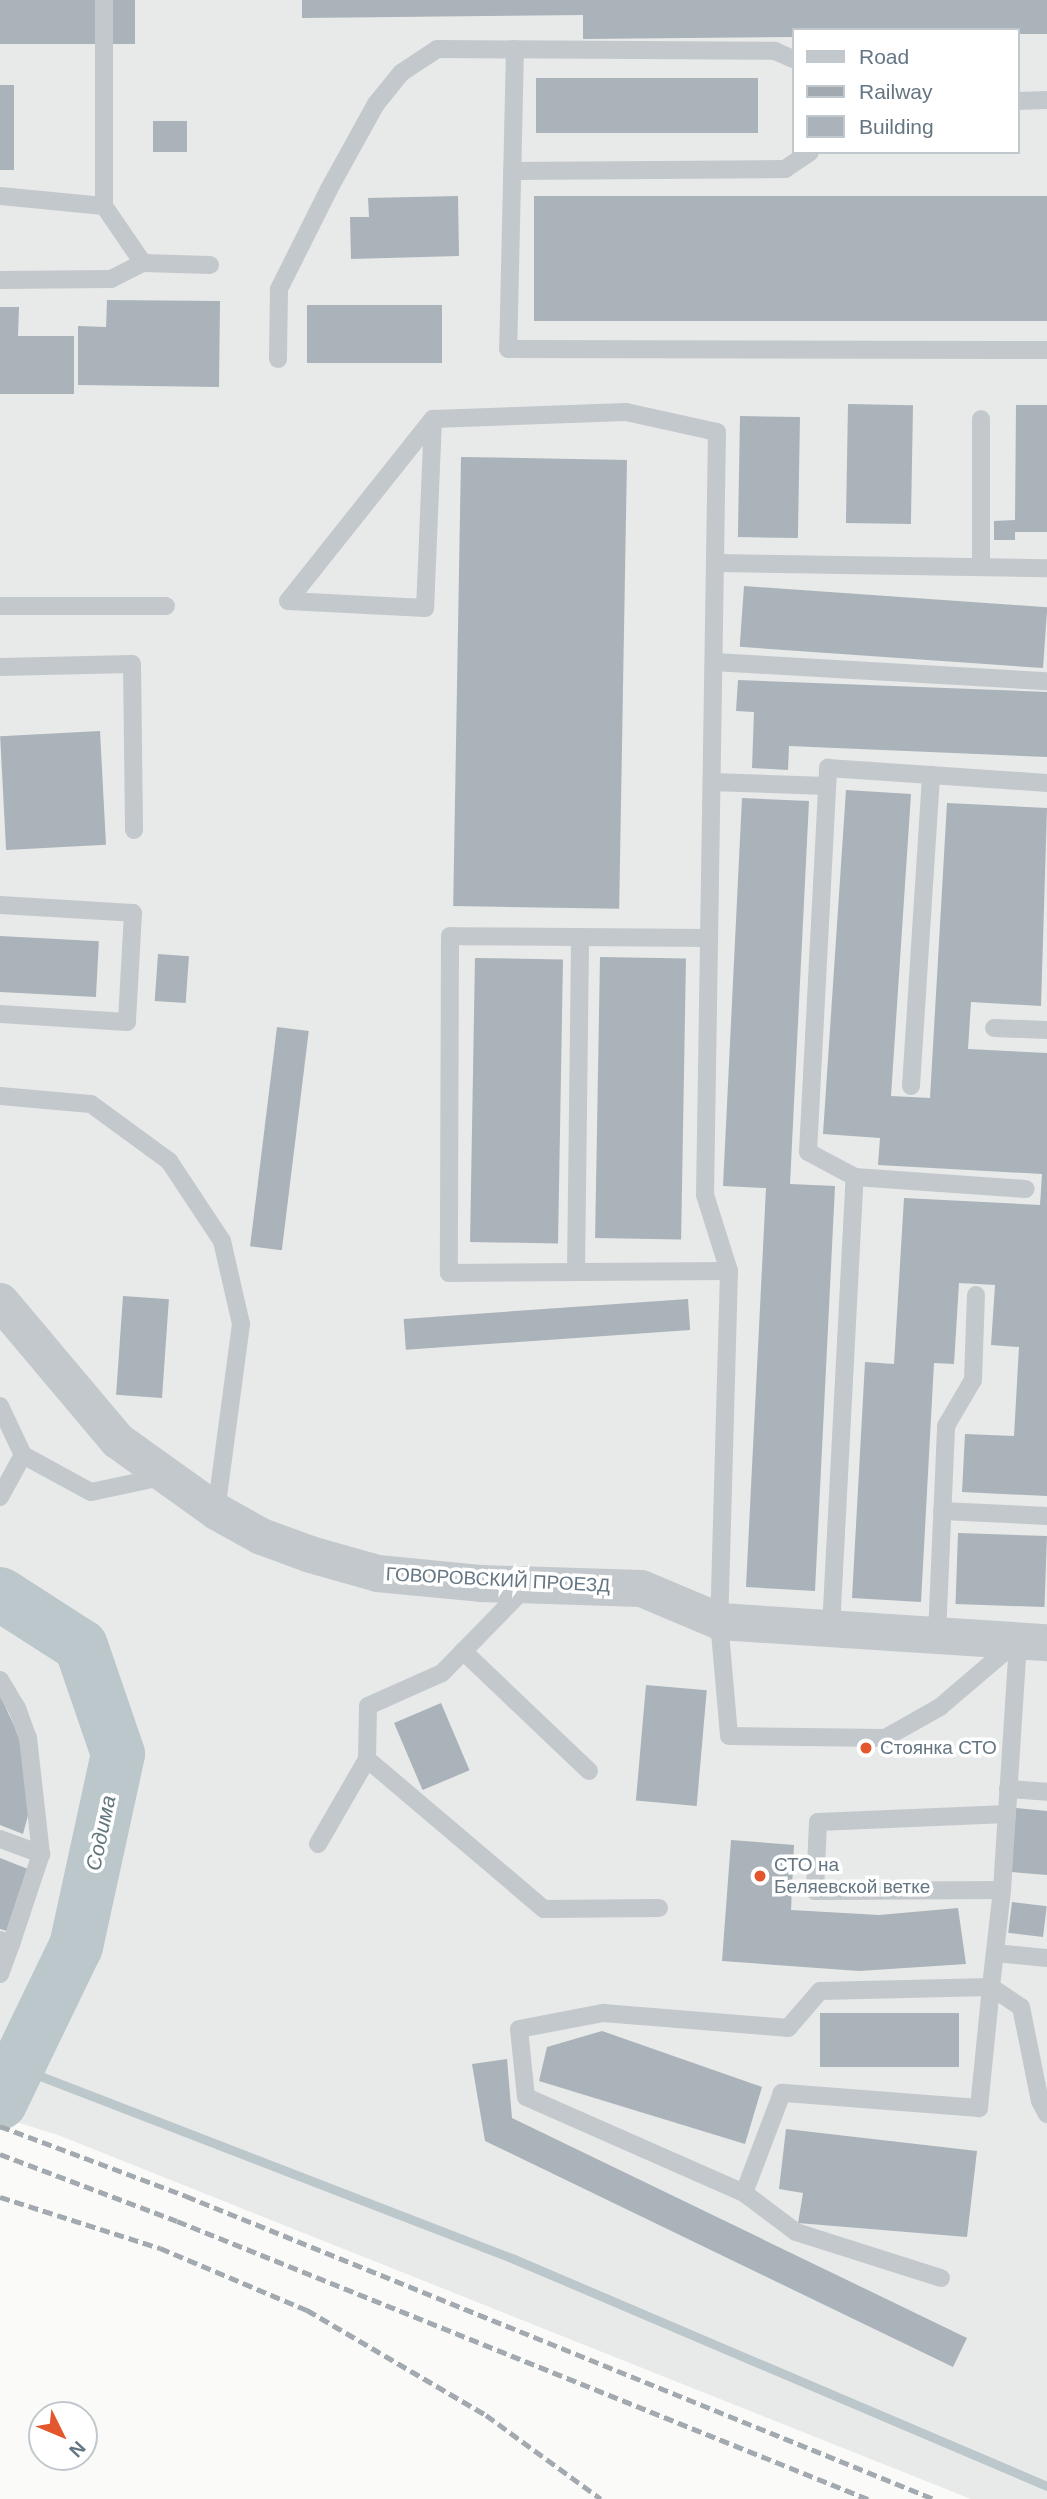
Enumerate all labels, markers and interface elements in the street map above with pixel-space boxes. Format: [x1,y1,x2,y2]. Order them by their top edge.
legend [792,28,1019,154]
text: Road [859,45,909,68]
text: Railway [859,80,933,103]
text: Building [859,115,934,138]
street label: ГОВОРОВСКИЙ ПРОЕЗД [385,1563,611,1597]
place label: Стоянка СТО [880,1737,997,1759]
marker: Стоянка СТО [858,1740,874,1756]
water label: Содима [81,1793,121,1873]
place label: СТО на Беляевской ветке [774,1854,930,1898]
marker: СТО на Беляевской ветке [752,1868,768,1884]
north arrow [28,2401,98,2471]
text: N [65,2437,90,2461]

